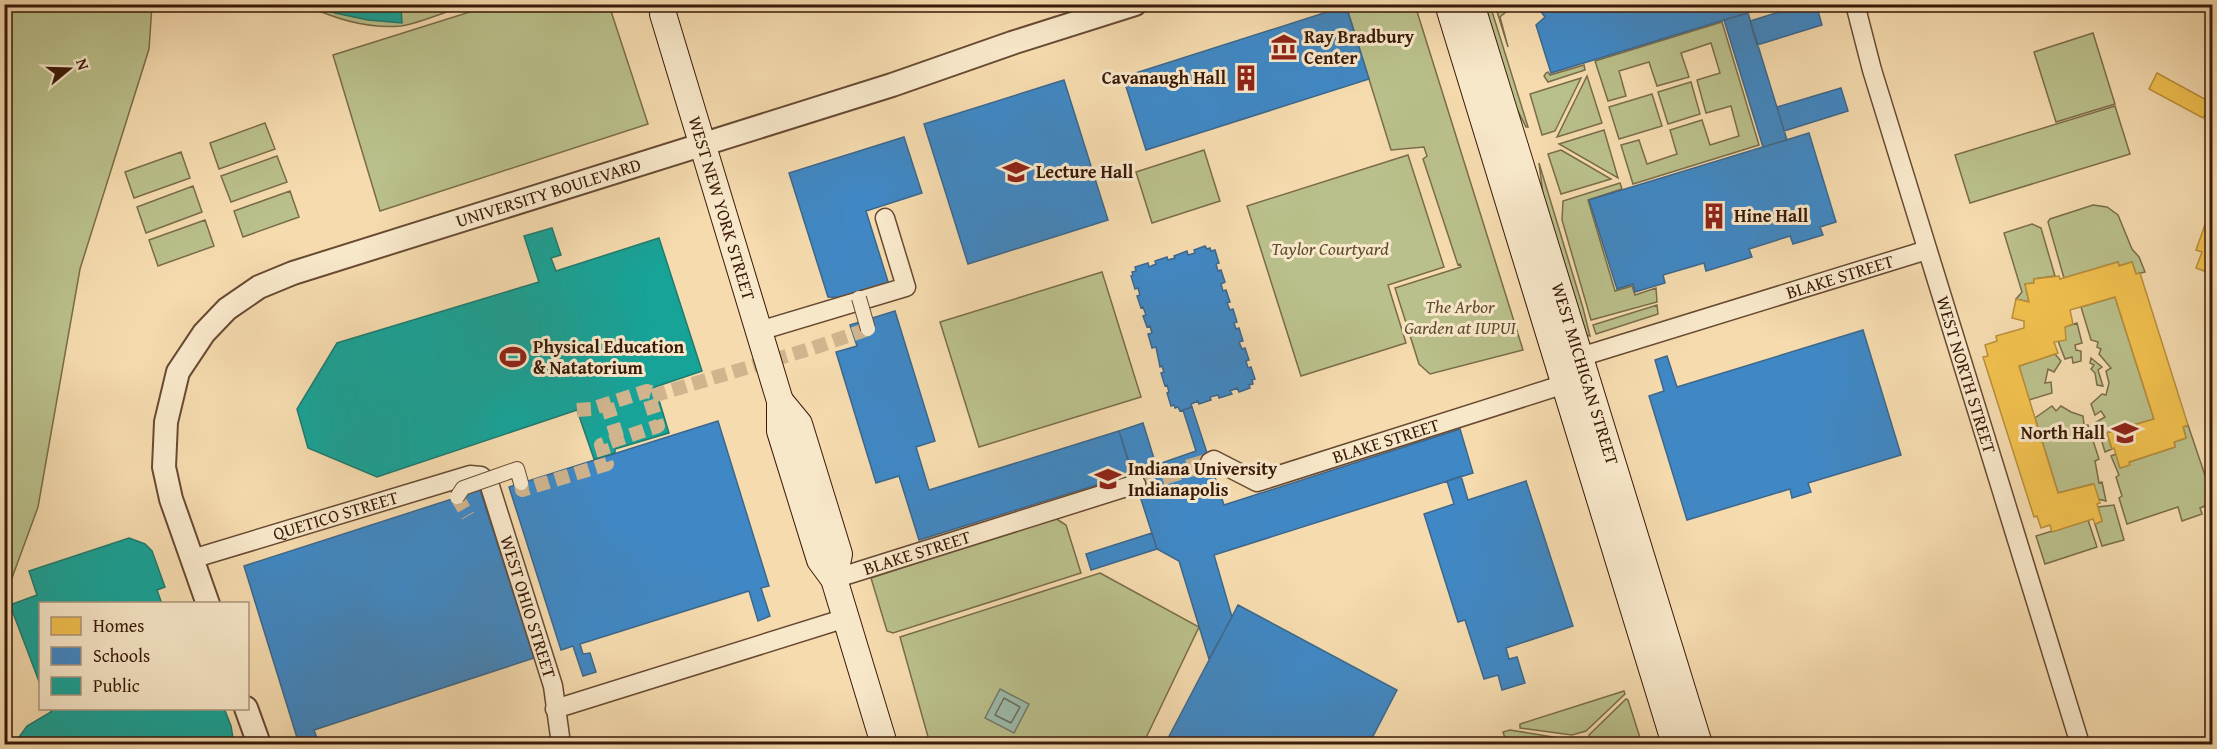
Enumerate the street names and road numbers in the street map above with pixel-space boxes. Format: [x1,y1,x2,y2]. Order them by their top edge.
street label: WEST NEW YORK STREET [682,113,763,303]
street label: UNIVERSITY BOULEVARD [452,151,644,234]
street label: BLAKE STREET [1783,247,1897,306]
street label: WEST MICHIGAN STREET [1545,279,1626,468]
street label: WEST NORTH STREET [1929,292,2004,457]
street label: BLAKE STREET [1329,411,1443,470]
street label: QUETICO STREET [269,483,401,547]
street label: BLAKE STREET [860,523,974,582]
street label: WEST OHIO STREET [493,532,564,681]

